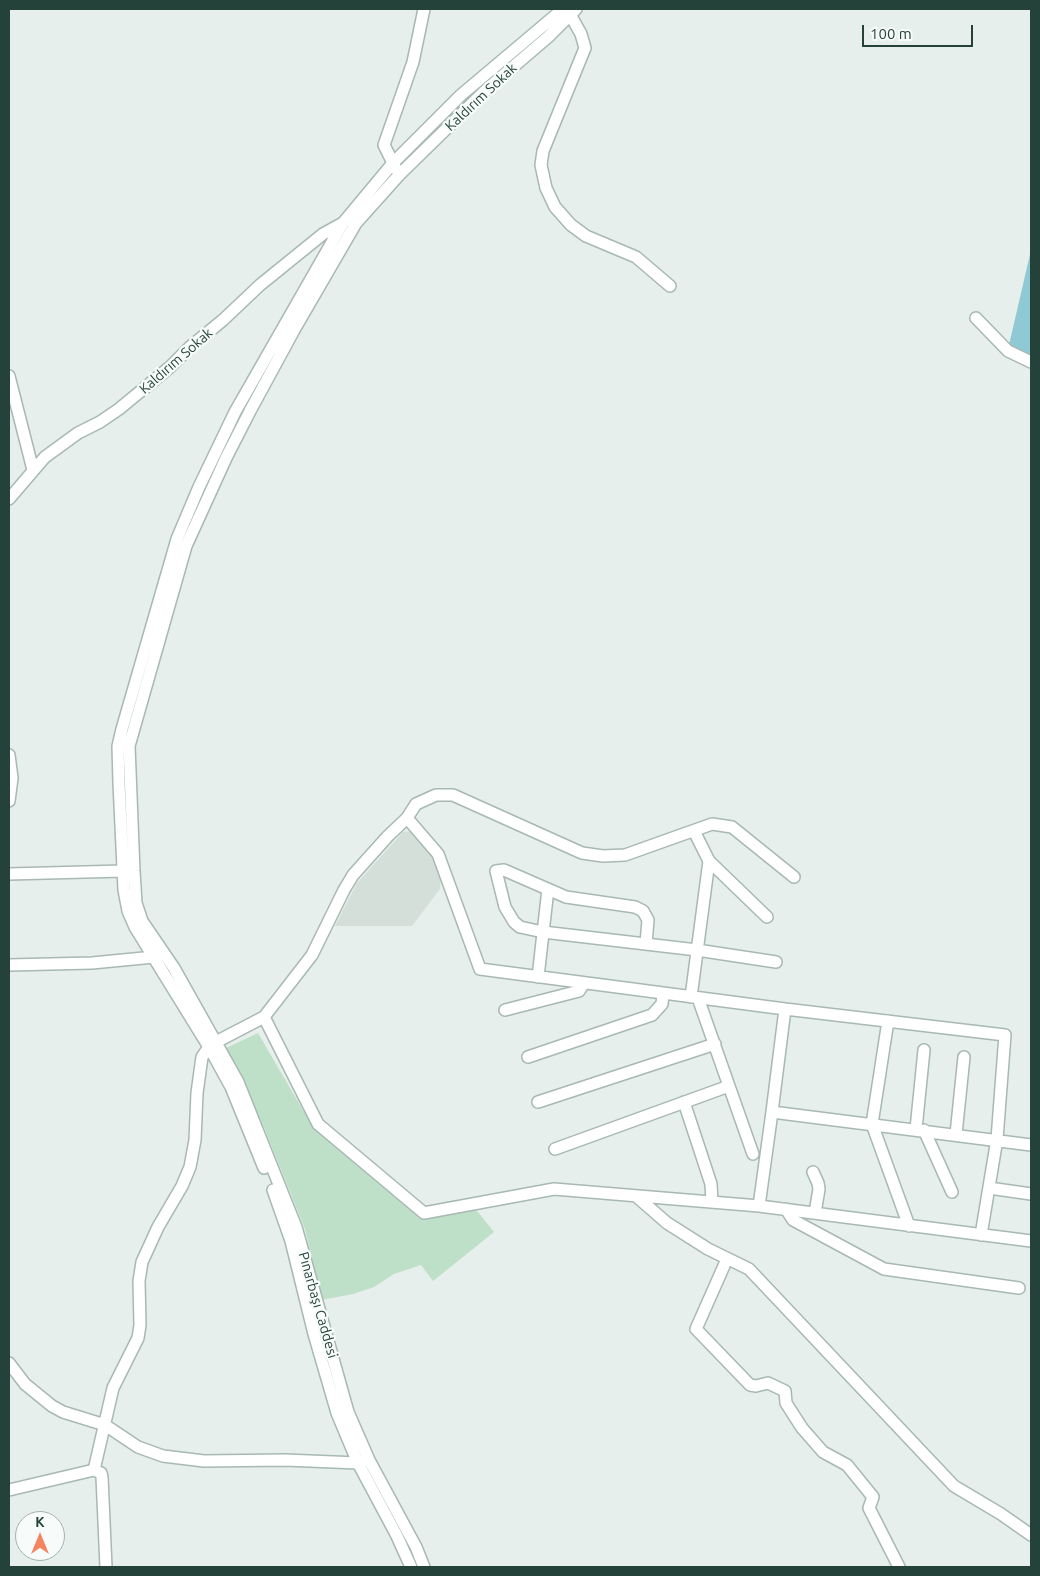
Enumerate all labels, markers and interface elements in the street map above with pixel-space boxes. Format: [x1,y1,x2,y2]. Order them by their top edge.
scale bar [865,15,976,47]
text: 100 m [870,25,912,42]
street label: Kaldırım Sokak [442,60,520,134]
street label: Kaldırım Sokak [136,325,216,397]
street label: Pınarbaşı Caddesi [295,1250,341,1360]
north arrow [15,1511,65,1561]
text: K [35,1514,45,1530]

